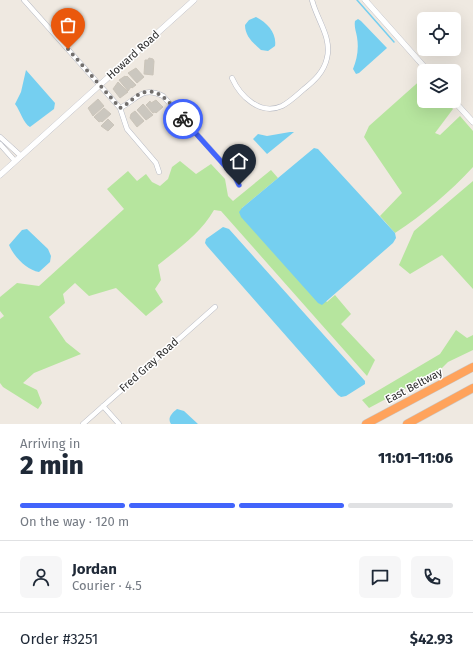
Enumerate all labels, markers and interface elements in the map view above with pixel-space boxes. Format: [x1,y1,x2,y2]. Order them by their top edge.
pin [51,8,85,49]
map controls [417,12,461,108]
button: locate [417,12,461,56]
icon: bag [57,14,79,36]
street label: Howard Road [104,28,162,82]
button: layers [417,64,461,108]
courier [163,99,203,139]
icon: bike [172,108,194,130]
pin [222,144,256,185]
icon: home [228,150,250,172]
street label: Fred Gray Road [117,335,181,395]
street label: East Beltway [383,365,445,406]
text: Arriving in [20,436,80,451]
text: 11:01–11:06 [378,449,453,467]
text: 2 min [20,450,84,481]
text: On the way · 120 m [20,514,129,529]
button: person [20,556,62,598]
button: chat [359,556,401,598]
button: phone [411,556,453,598]
text: Jordan [72,560,117,578]
text: Courier · 4.5 [72,578,142,593]
text: Order #3251 [20,630,98,648]
text: $42.93 [410,630,453,648]

